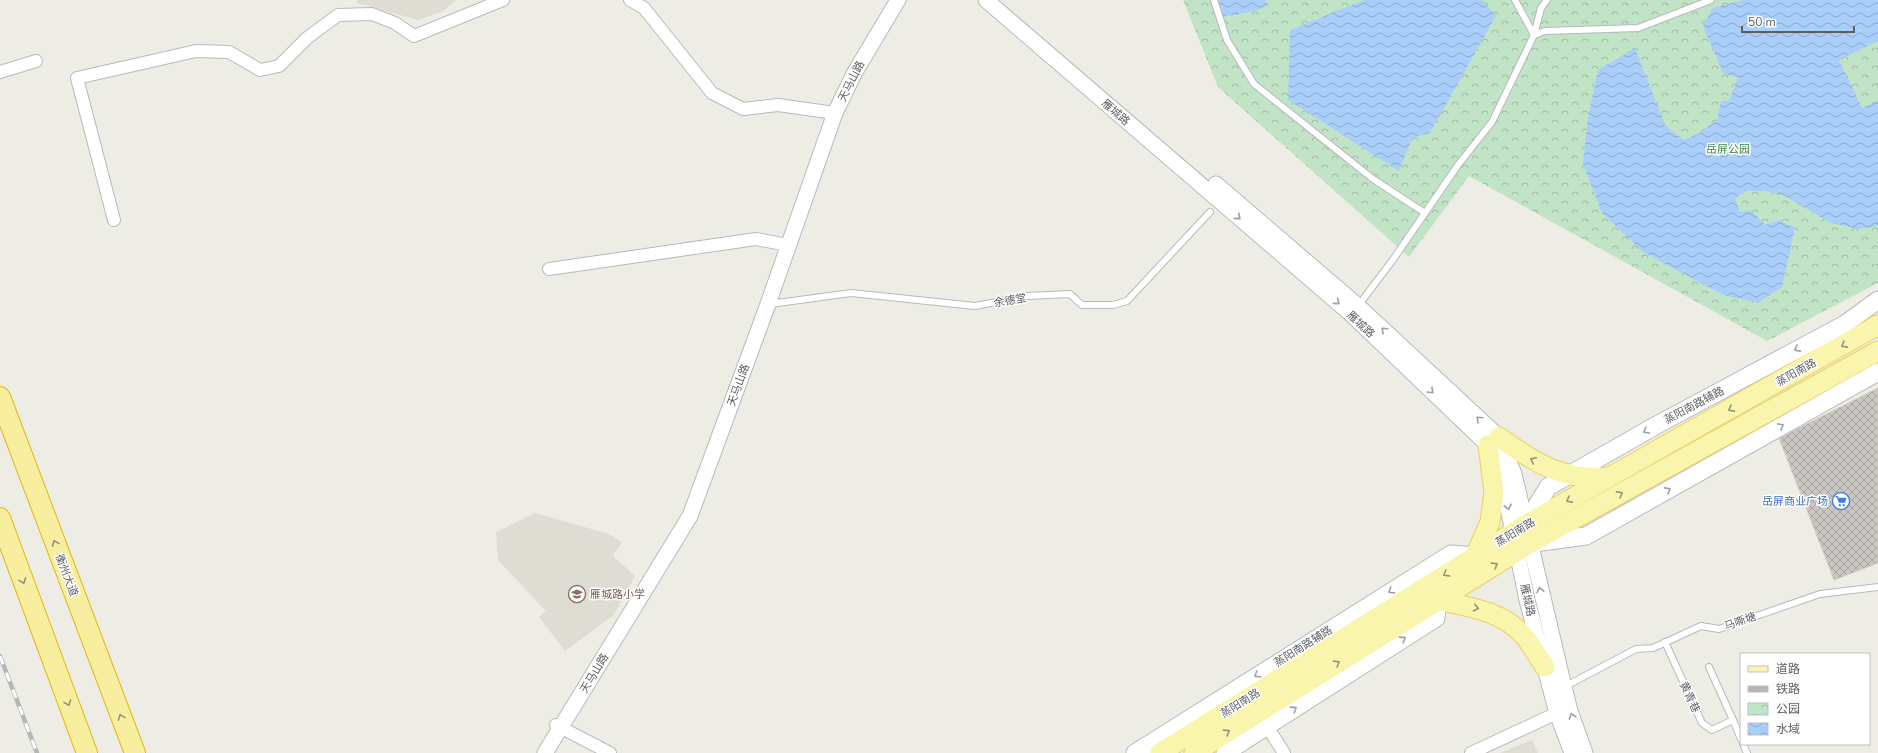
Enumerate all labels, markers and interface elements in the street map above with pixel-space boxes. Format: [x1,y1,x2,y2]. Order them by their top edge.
scale bar [1742,8,1854,34]
text: 50 m [1748,14,1776,30]
street label: 天马山路 [835,58,868,104]
street label: 雁城路 [1098,96,1133,129]
park label: 岳屏公园 [1706,142,1750,157]
one-way arrow [1234,212,1241,219]
street label: 余德堂 [993,290,1028,311]
one-way arrow [1332,297,1340,304]
street label: 雁城路 [1343,308,1378,341]
one-way arrow [1381,327,1389,335]
one-way arrow [1841,340,1848,347]
one-way arrow [1794,345,1801,352]
street label: 蒸阳南路 [1773,355,1819,390]
street label: 天马山路 [724,362,753,408]
street label: 蒸阳南路辅路 [1662,383,1727,428]
one-way arrow [1426,386,1434,394]
one-way arrow [1728,404,1735,411]
one-way arrow [1476,416,1484,424]
one-way arrow [1777,423,1784,431]
one-way arrow [1643,427,1650,434]
one-way arrow [1530,457,1537,465]
one-way arrow [1664,487,1671,494]
one-way arrow [1616,491,1623,498]
supermarket icon: 岳屏商业广场 [1831,491,1851,511]
place label: 岳屏商业广场 [1762,494,1828,509]
one-way arrow [1566,496,1573,503]
one-way arrow [1503,504,1511,511]
street label: 蒸阳南路 [1493,515,1538,550]
one-way arrow [51,539,59,546]
street label: 衡州大道 [52,552,81,598]
one-way arrow [1491,562,1498,570]
one-way arrow [1443,570,1450,577]
one-way arrow [19,577,27,584]
street label: 雁城路 [1516,582,1539,618]
school or university icon: 雁城路小学 [567,584,587,604]
one-way arrow [1388,586,1395,594]
place label: 雁城路小学 [590,587,645,602]
one-way arrow [1536,587,1544,593]
one-way arrow [1473,604,1479,612]
street label: 马嘶塘 [1722,609,1758,634]
street label: 蒸阳南路辅路 [1271,623,1335,670]
one-way arrow [1399,636,1406,644]
street label: 天马山路 [577,651,612,696]
legend [1740,653,1870,745]
one-way arrow [1333,660,1340,668]
text: 道路 [1776,661,1800,677]
one-way arrow [1254,670,1261,678]
street label: 黄青巷 [1676,679,1703,715]
text: 铁路 [1776,681,1800,697]
street label: 蒸阳南路 [1218,685,1263,721]
one-way arrow [64,699,72,706]
text: 公园 [1776,701,1800,717]
one-way arrow [1290,707,1297,714]
one-way arrow [118,713,126,720]
one-way arrow [1568,713,1576,720]
text: 水域 [1776,721,1800,737]
one-way arrow [1223,729,1230,737]

